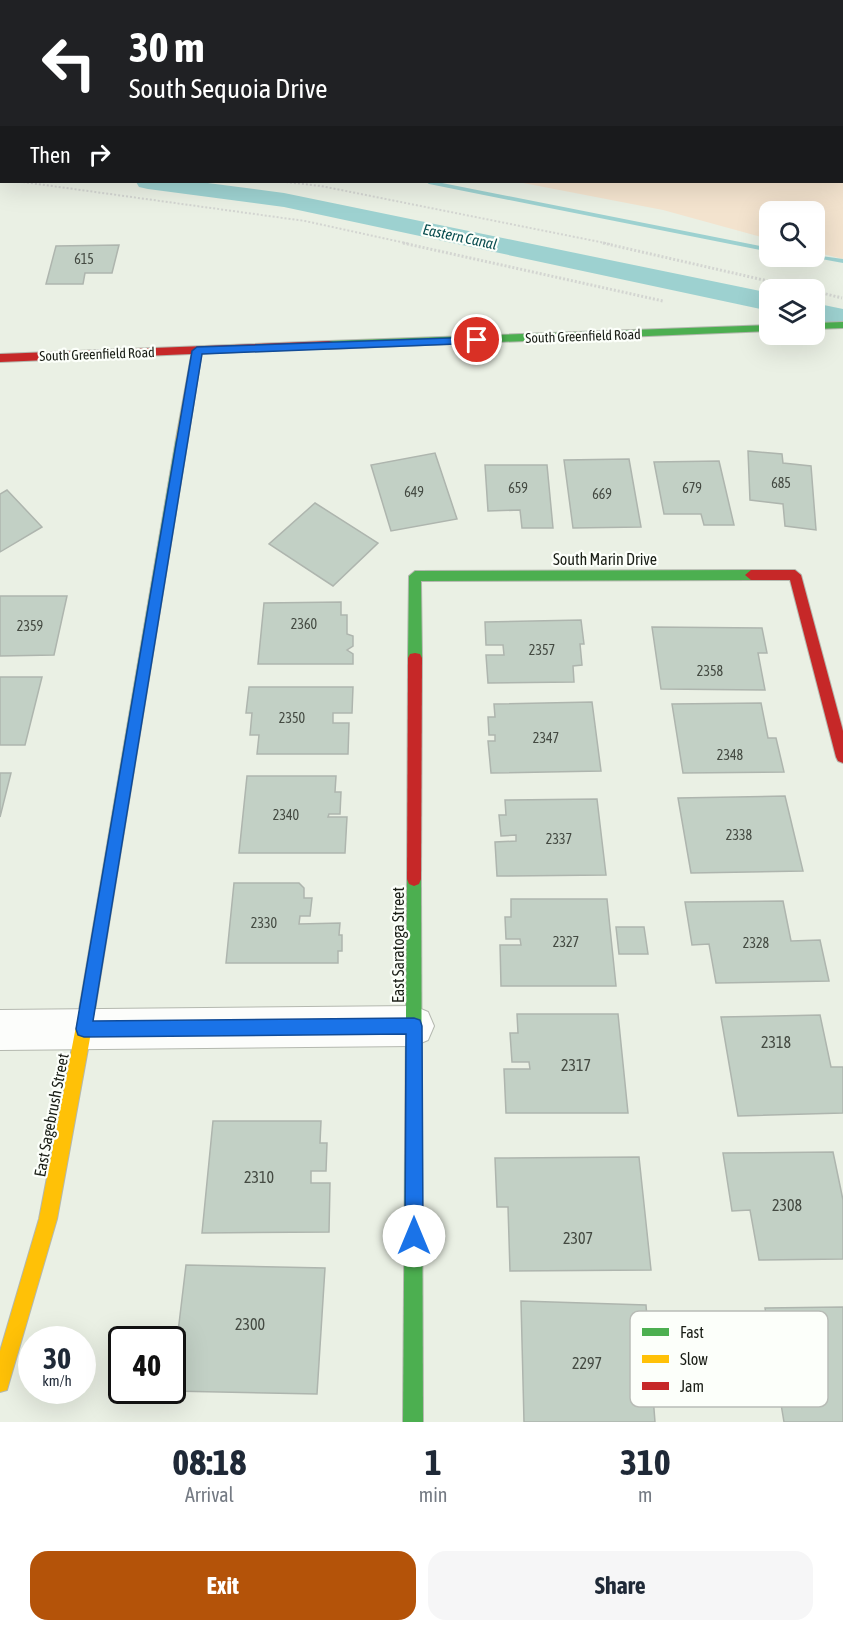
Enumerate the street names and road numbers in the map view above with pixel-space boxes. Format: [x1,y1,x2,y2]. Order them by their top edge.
street label: South Greenfield Road [525,326,641,346]
street label: South Greenfield Road [39,344,155,364]
street label: South Marin Drive [553,550,657,568]
street label: East Saratoga Street [389,887,408,1003]
street label: East Sagebrush Street [30,1051,73,1178]

